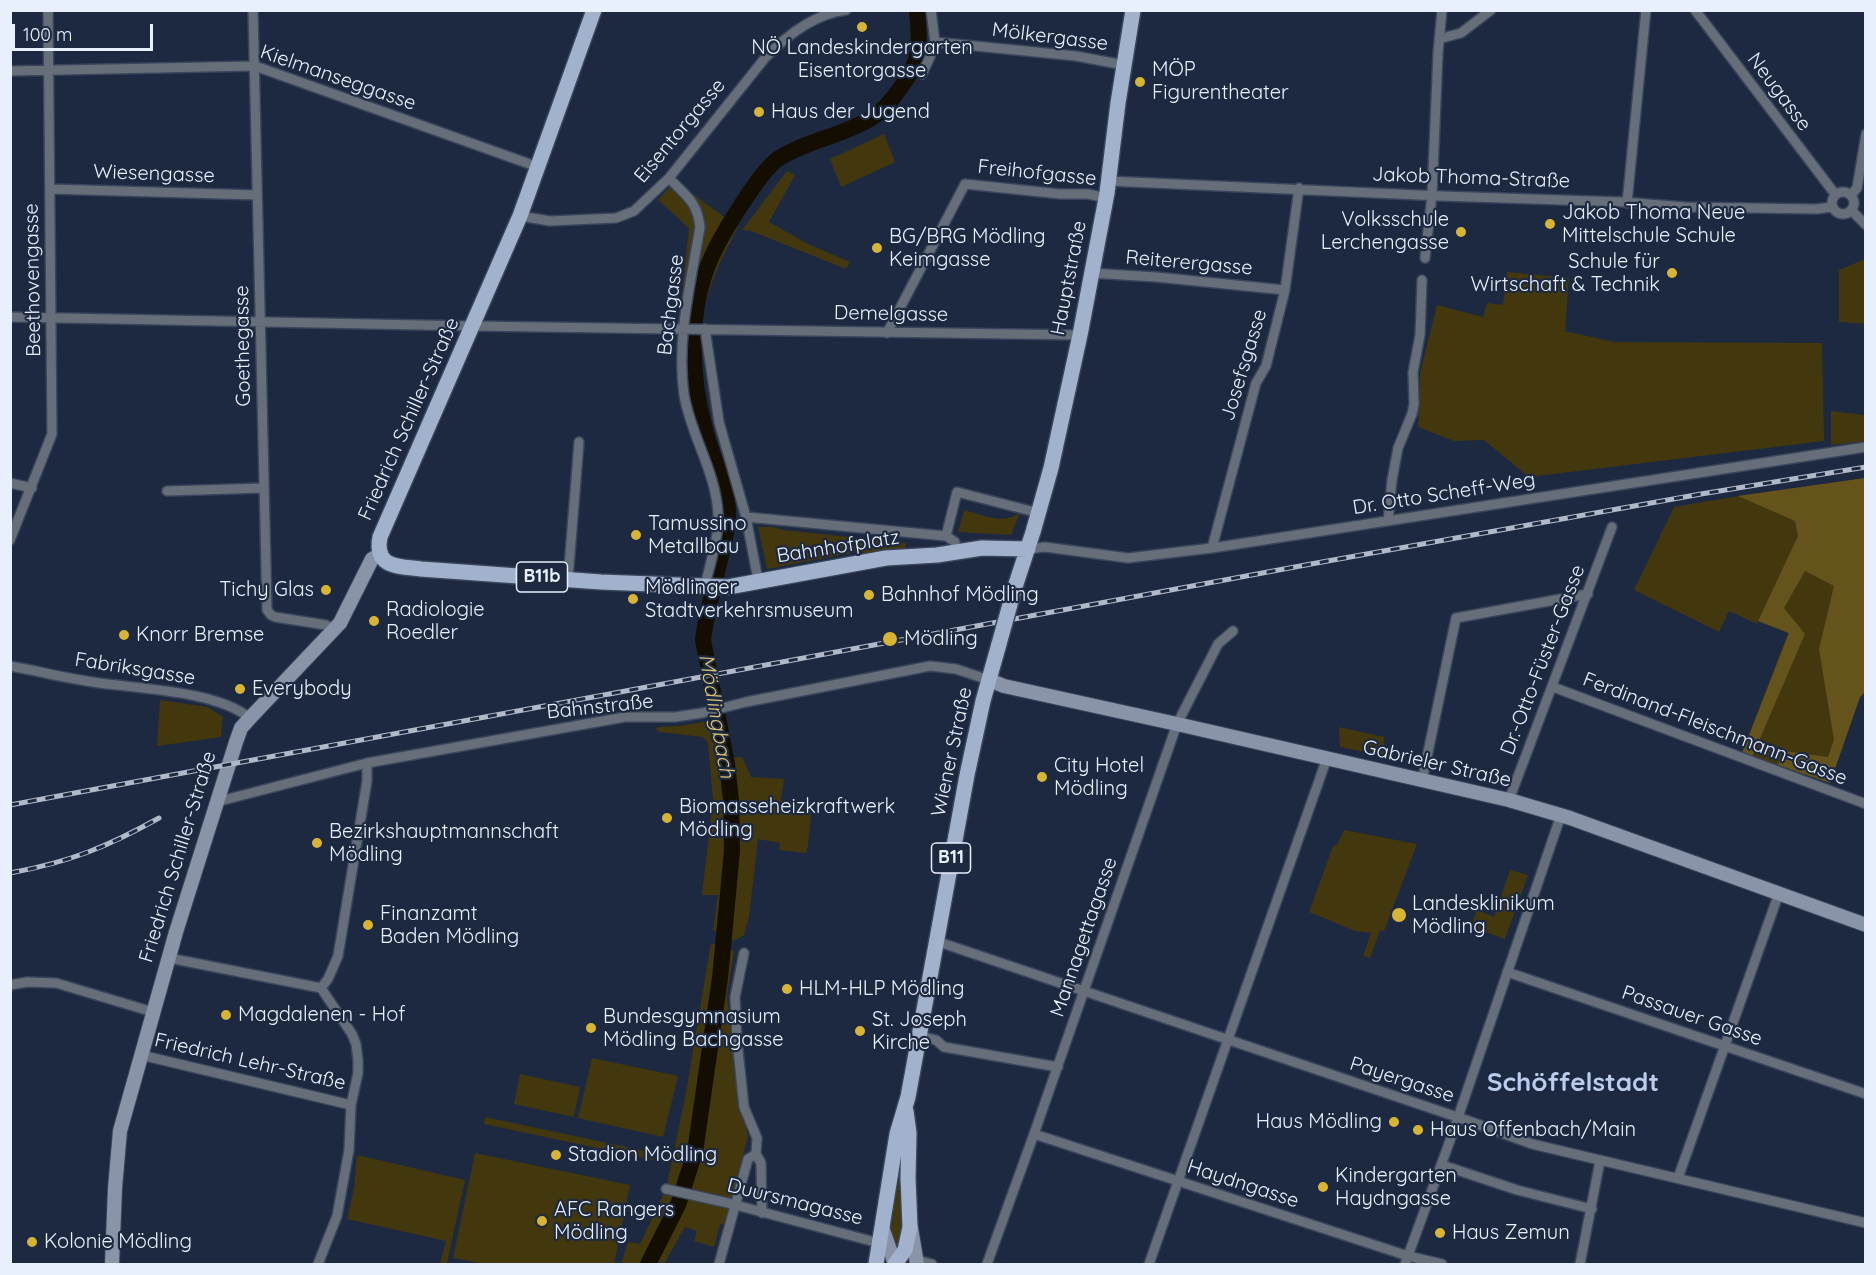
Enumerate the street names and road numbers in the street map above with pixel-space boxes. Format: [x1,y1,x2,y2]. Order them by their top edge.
street label: Mölkergasse [991,18,1109,56]
street label: Kielmanseggasse [257,40,419,116]
street label: Neugasse [1742,48,1816,136]
street label: Eisentorgasse [629,74,731,188]
street label: Freihofgasse [976,155,1098,191]
street label: Wiesengasse [93,160,215,188]
street label: Jakob Thoma-Straße [1372,163,1570,193]
street label: Beethovengasse [20,203,46,357]
street label: Hauptstraße [1046,219,1092,337]
street label: Reiterergasse [1125,245,1253,281]
street label: Bachgasse [653,253,689,357]
street label: Goethegasse [230,285,256,407]
street label: Demelgasse [834,301,948,327]
street label: Josefsgasse [1216,306,1272,424]
street label: Friedrich Schiller-Straße [353,314,465,524]
street label: Dr. Otto Scheff-Weg [1351,468,1537,520]
street label: Bahnhofplatz [775,525,901,569]
road number: B11b [516,562,568,592]
street label: Dr.-Otto-Füster-Gasse [1496,562,1590,758]
street label: Fabriksgasse [73,648,197,690]
street label: Ferdinand-Fleischmann-Gasse [1579,667,1851,791]
street label: Wiener Straße [927,685,977,819]
street label: Bahnstraße [545,689,655,725]
street label: Gabrieler Straße [1360,735,1514,793]
street label: Friedrich Schiller-Straße [134,748,222,966]
road number: B11 [932,843,970,873]
street label: Mannagettagasse [1045,854,1123,1020]
street label: Passauer Gasse [1619,981,1765,1051]
street label: Friedrich Lehr-Straße [152,1028,348,1096]
street label: Payergasse [1347,1052,1457,1108]
street label: Haydngasse [1184,1155,1302,1213]
street label: Duursmagasse [725,1174,865,1230]

